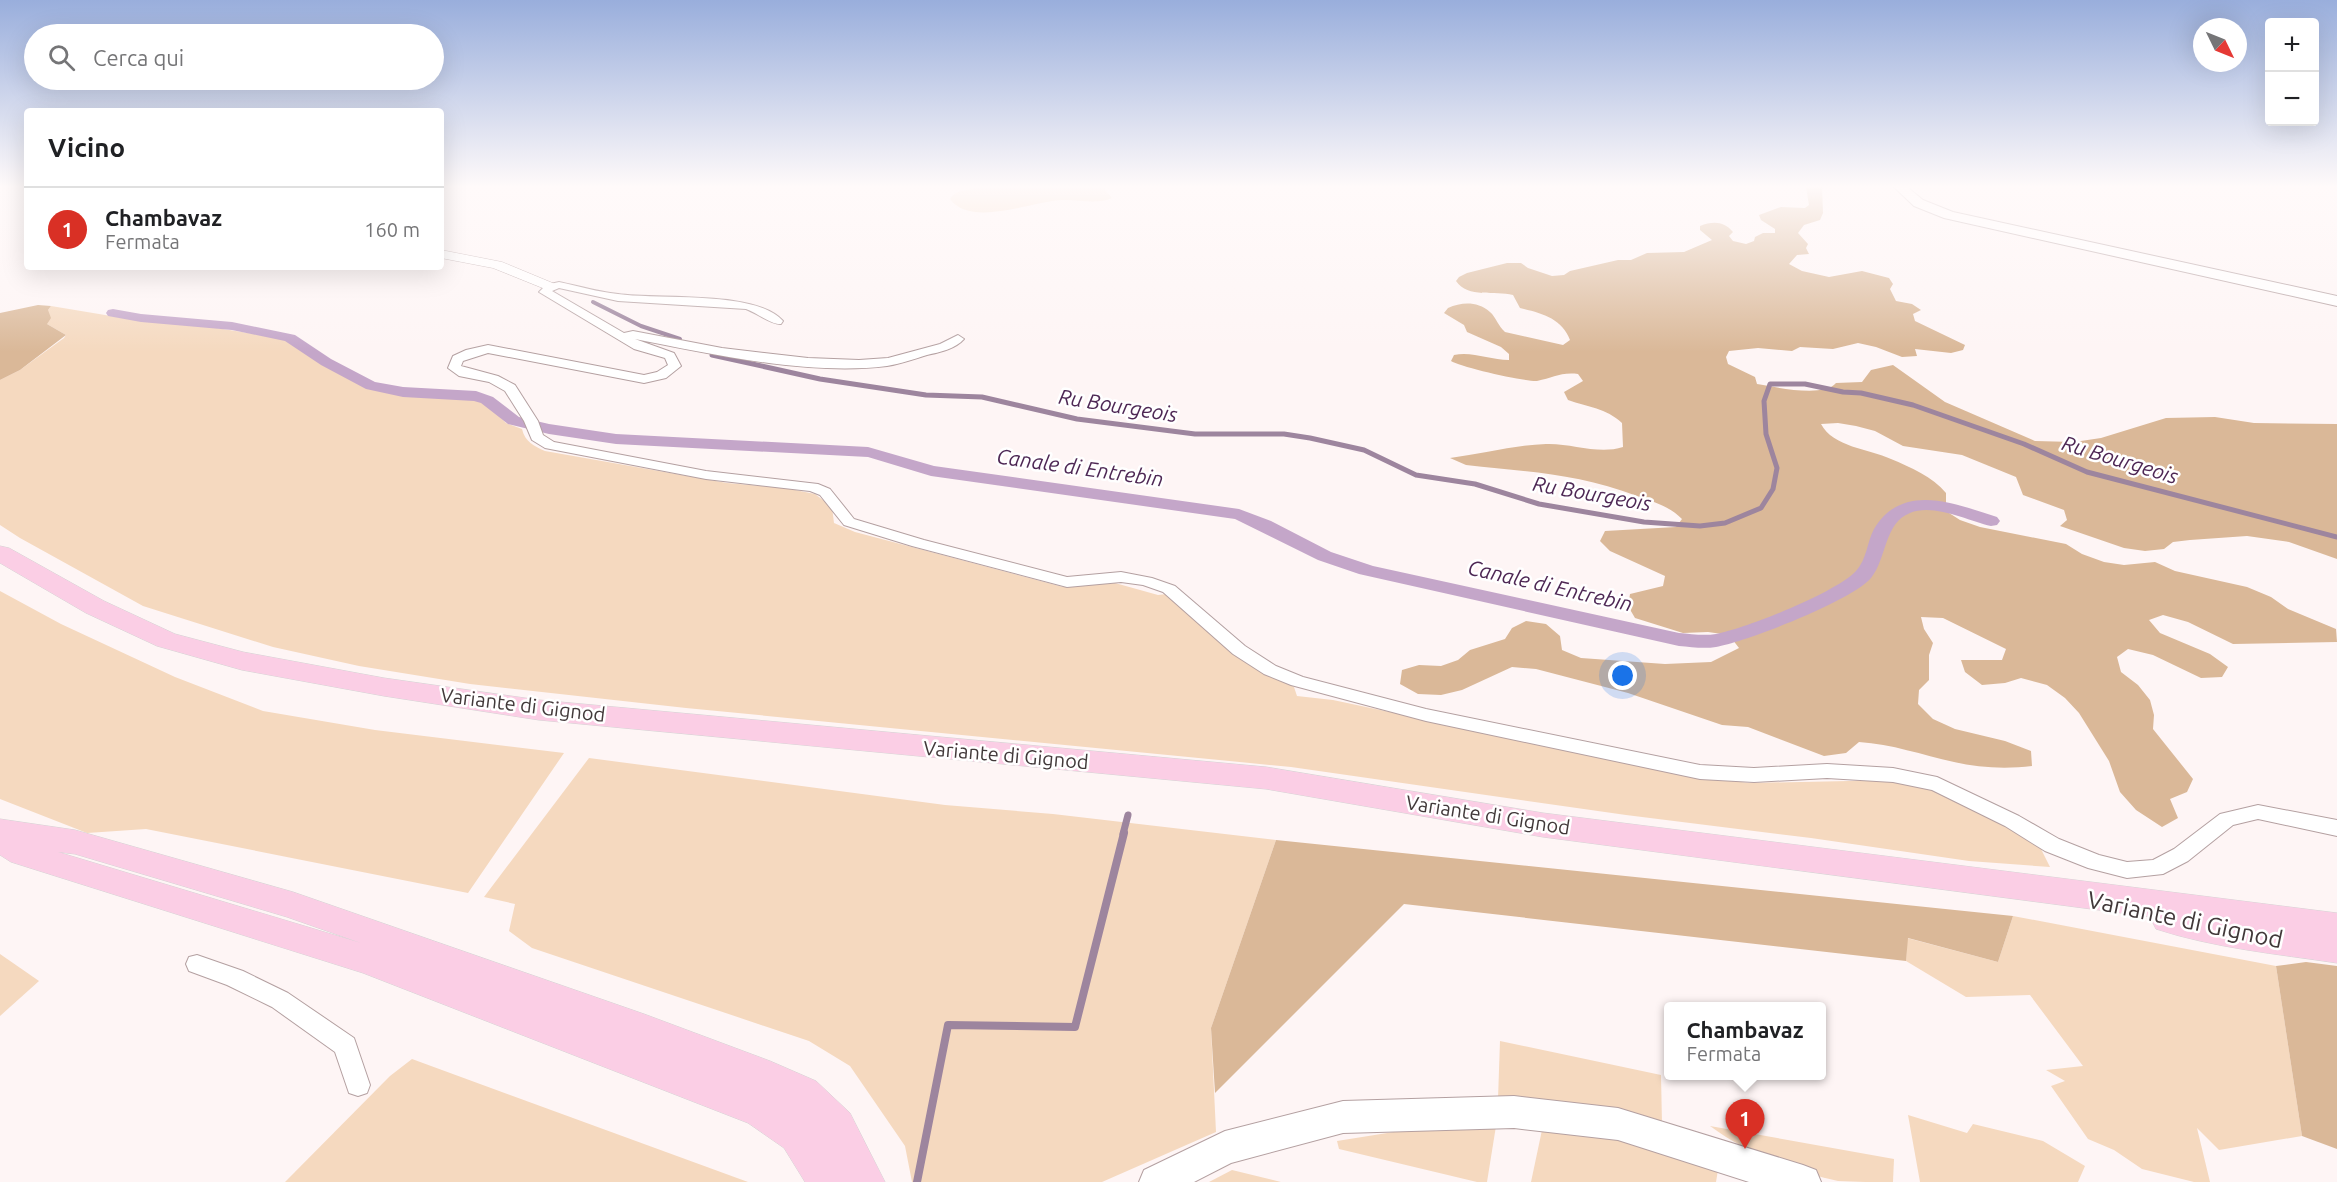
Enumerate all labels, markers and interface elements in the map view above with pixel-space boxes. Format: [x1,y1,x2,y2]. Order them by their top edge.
north arrow [2193,18,2247,72]
map controls [2265,18,2319,126]
button: + [2265,18,2319,72]
search box [24,24,444,90]
icon: search [45,41,78,74]
text: Cerca qui [93,45,184,70]
button: − [2265,72,2319,126]
text: Vicino [48,133,125,162]
text: Chambavaz [105,205,222,230]
text: 1 [62,218,73,241]
text: 160 m [364,218,420,241]
text: Fermata [105,230,180,253]
water label: Ru Bourgeois [1057,384,1179,426]
water label: Ru Bourgeois [2059,430,2181,488]
water label: Canale di Entrebin [995,443,1165,491]
water label: Ru Bourgeois [1531,471,1653,515]
water label: Canale di Entrebin [1465,554,1635,616]
your location [1608,661,1637,690]
street label: Variante di Gignod [439,683,607,726]
street label: Variante di Gignod [922,736,1090,773]
street label: Variante di Gignod [1404,790,1572,839]
street label: Variante di Gignod [2085,886,2285,953]
popup [1664,1002,1826,1080]
text: Chambavaz [1686,1017,1804,1042]
text: Fermata [1686,1042,1761,1065]
pin: 1 [1726,1100,1764,1149]

